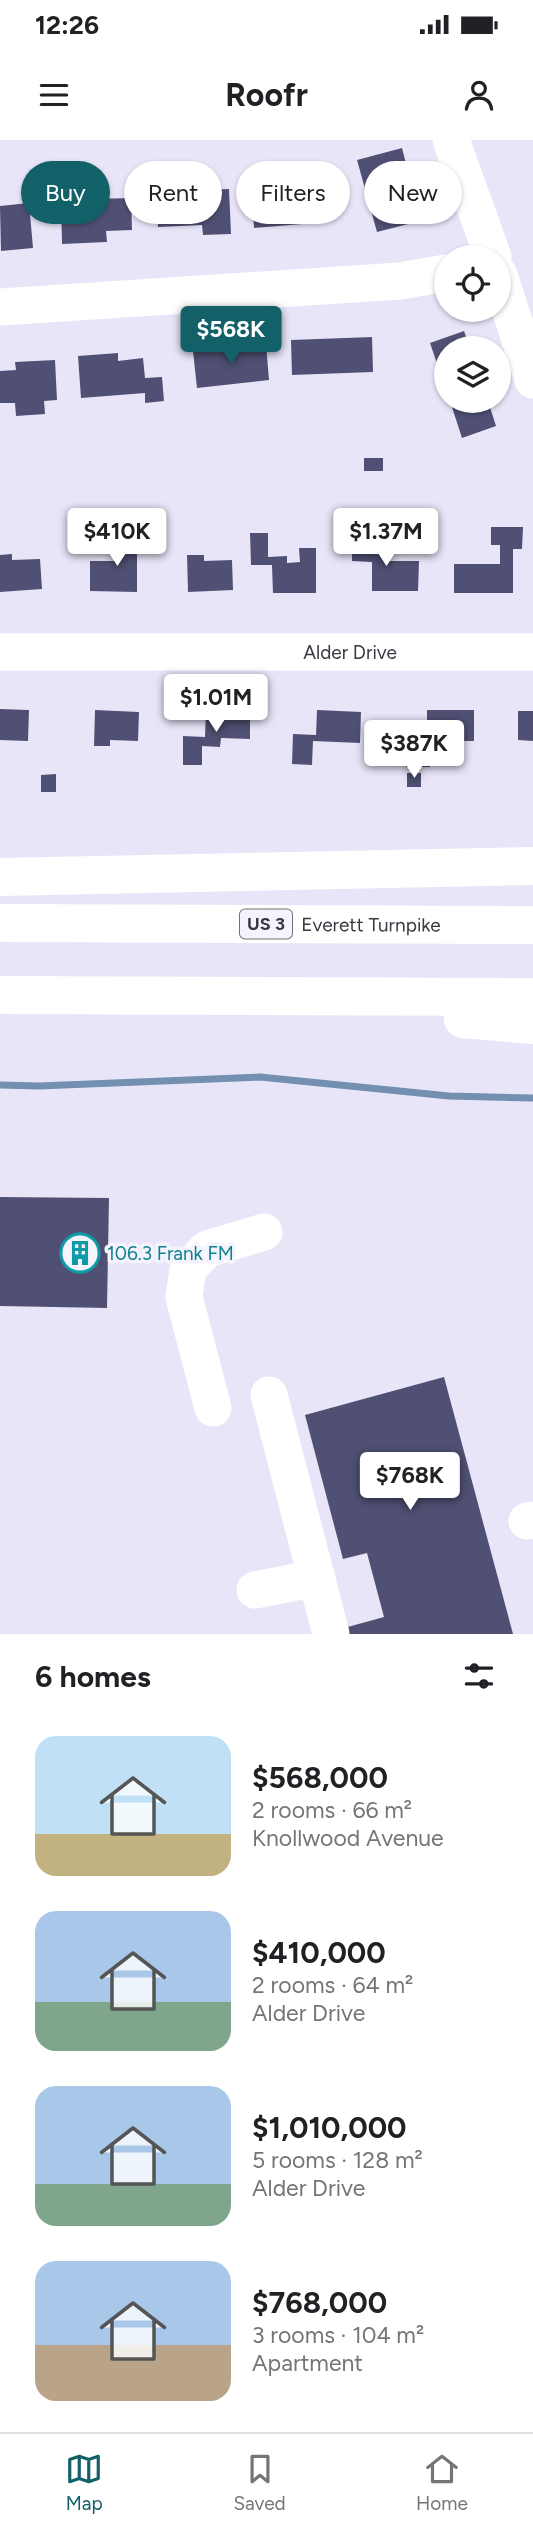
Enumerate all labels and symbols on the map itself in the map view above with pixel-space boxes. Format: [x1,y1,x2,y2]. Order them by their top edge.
pin: $568K [182,306,280,366]
pin: $410K [68,508,166,568]
pin: $1.37M [329,508,443,568]
street label: Alder Drive [303,641,397,664]
pin: $1.01M [159,674,273,734]
pin: $387K [365,720,463,780]
road number: US 3 [240,910,292,938]
street label: Everett Turnpike [301,913,441,936]
building icon: 106.3 Frank FM [59,1232,101,1274]
place label: 106.3 Frank FM [107,1242,234,1265]
pin: $768K [361,1452,459,1512]

